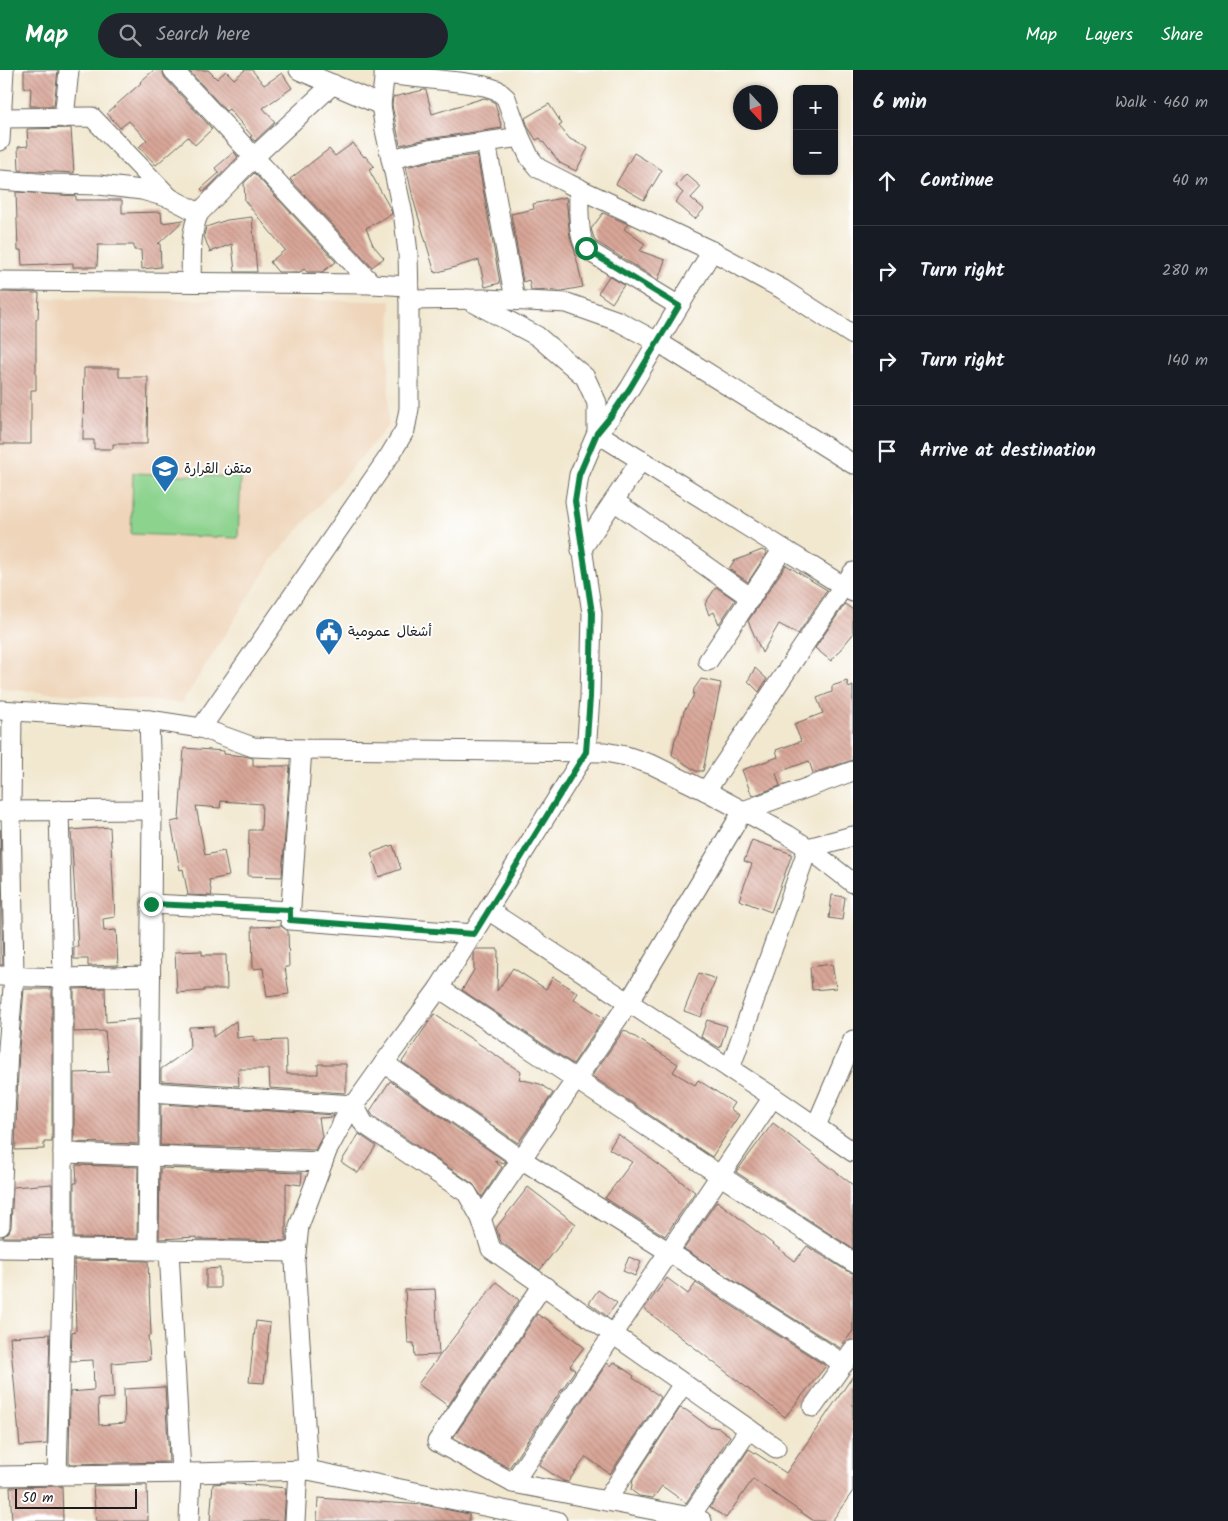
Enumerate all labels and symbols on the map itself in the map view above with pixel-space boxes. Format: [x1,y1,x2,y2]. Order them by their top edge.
north arrow [733,85,778,130]
route start [575,237,598,260]
school or university icon: متقن القرارة [150,454,180,493]
place label: متقن القرارة [184,458,252,480]
public building icon: أشغال عمومية [314,617,344,656]
place label: أشغال عمومية [348,621,432,643]
route end [140,893,163,916]
scale bar [15,1486,138,1509]

